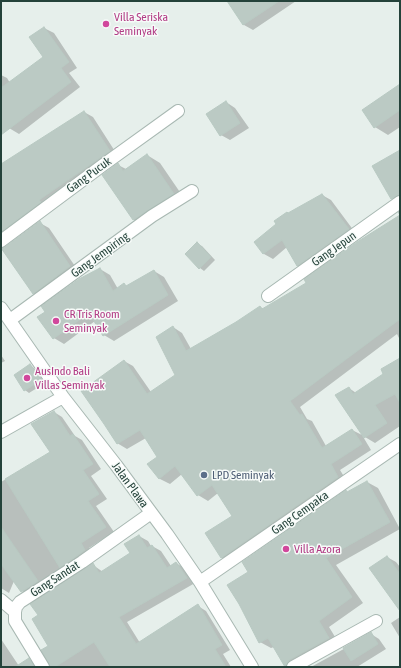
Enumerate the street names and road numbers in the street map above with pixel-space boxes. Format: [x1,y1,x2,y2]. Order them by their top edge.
street label: Gang Pucuk [64,154,114,196]
street label: Gang Jepun [309,228,359,270]
street label: Gang Jempiring [68,229,132,281]
street label: Jalan Plawa [109,459,151,511]
street label: Gang Cempaka [269,488,331,538]
street label: Gang Sandat [28,558,82,600]

